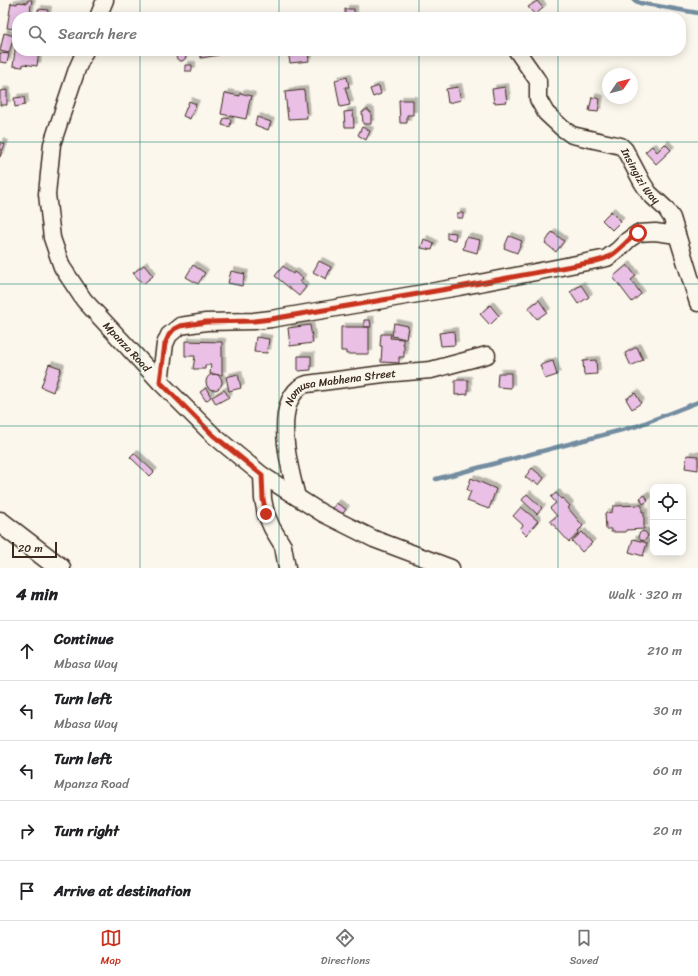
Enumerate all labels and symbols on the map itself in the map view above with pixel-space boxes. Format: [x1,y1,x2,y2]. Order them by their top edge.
north arrow [602,68,638,104]
street label: Insingizi Way [615,143,665,209]
route start [629,224,647,242]
street label: Mpanza Road [99,317,156,377]
street label: Nomusa Mabhena Street [279,363,397,409]
route end [257,505,275,523]
scale bar [12,540,57,559]

